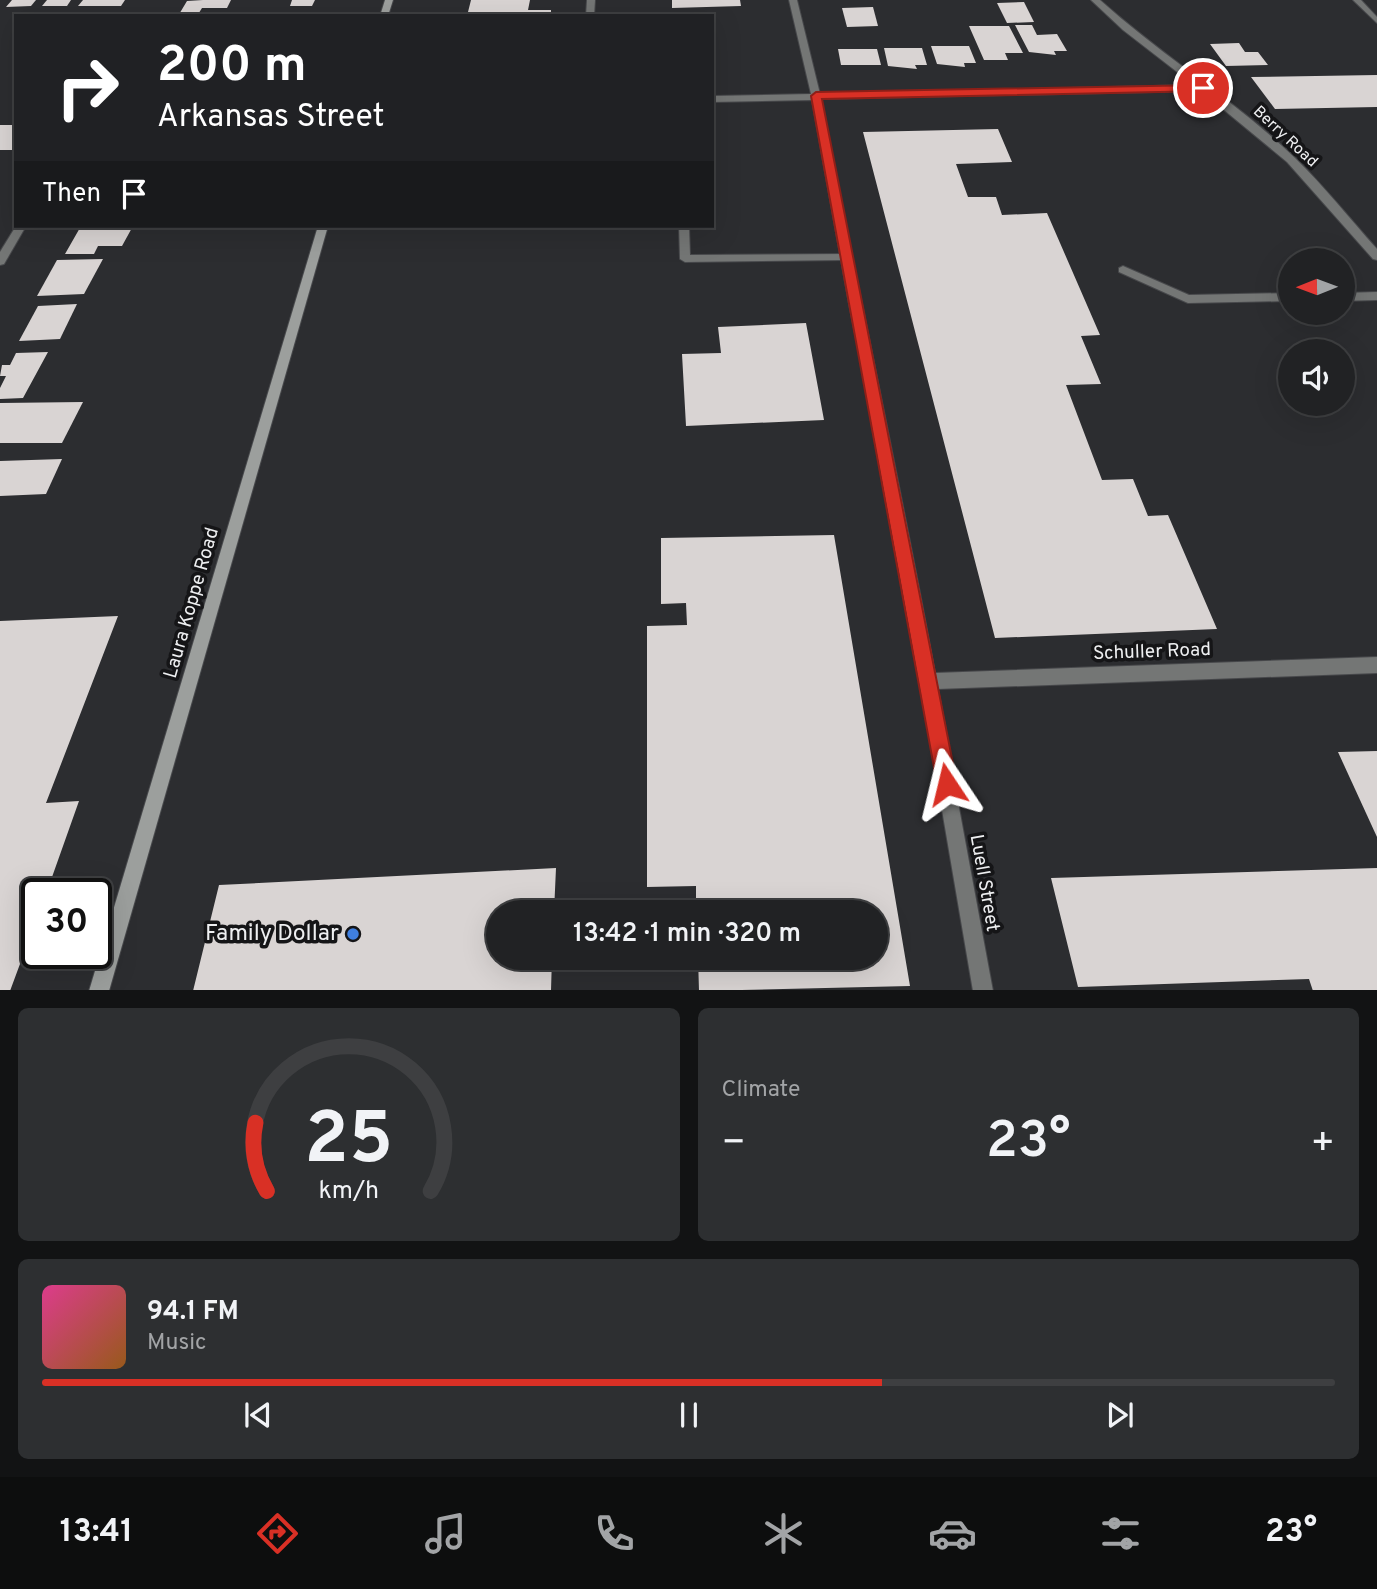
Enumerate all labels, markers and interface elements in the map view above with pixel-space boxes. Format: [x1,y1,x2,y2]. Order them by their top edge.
text: 200 m [157,37,307,99]
icon: right [42,42,133,133]
pin [1173,58,1233,118]
icon: arrive [1184,69,1222,107]
text: Arkansas Street [157,98,385,138]
street label: Berry Road [1248,102,1322,172]
icon: arrive [115,175,153,213]
text: Then [42,178,101,211]
north arrow [1278,248,1354,326]
map controls [1278,248,1355,416]
button: sound [1278,339,1355,416]
street label: Laura Koppe Road [159,525,225,681]
street label: Schuller Road [1093,638,1211,666]
position arrow [910,747,984,821]
street label: Luell Street [964,833,1004,933]
speed limit sign: 30 [21,878,112,969]
text: 13:42 · 1 min · 320 m [573,918,801,951]
place label: Family Dollar [205,920,339,949]
marker: Family Dollar [345,926,361,942]
text: Climate [722,1076,800,1105]
text: 25 [304,1097,393,1189]
text: 23° [986,1110,1071,1176]
text: − [722,1120,746,1169]
text: + [1310,1120,1335,1169]
text: km/h [318,1175,379,1207]
text: 94.1 FM [147,1296,239,1329]
text: Music [147,1329,207,1358]
icon: previous [239,1396,277,1434]
icon: pause [670,1396,708,1434]
icon: next [1101,1396,1139,1434]
icon: directions [253,1509,302,1558]
icon: music [421,1509,470,1558]
icon: phone [590,1509,639,1558]
icon: climate [759,1509,808,1558]
icon: car [928,1509,977,1558]
icon: filters [1096,1509,1145,1558]
text: 13:41 [60,1513,133,1553]
text: 23° [1265,1513,1317,1553]

